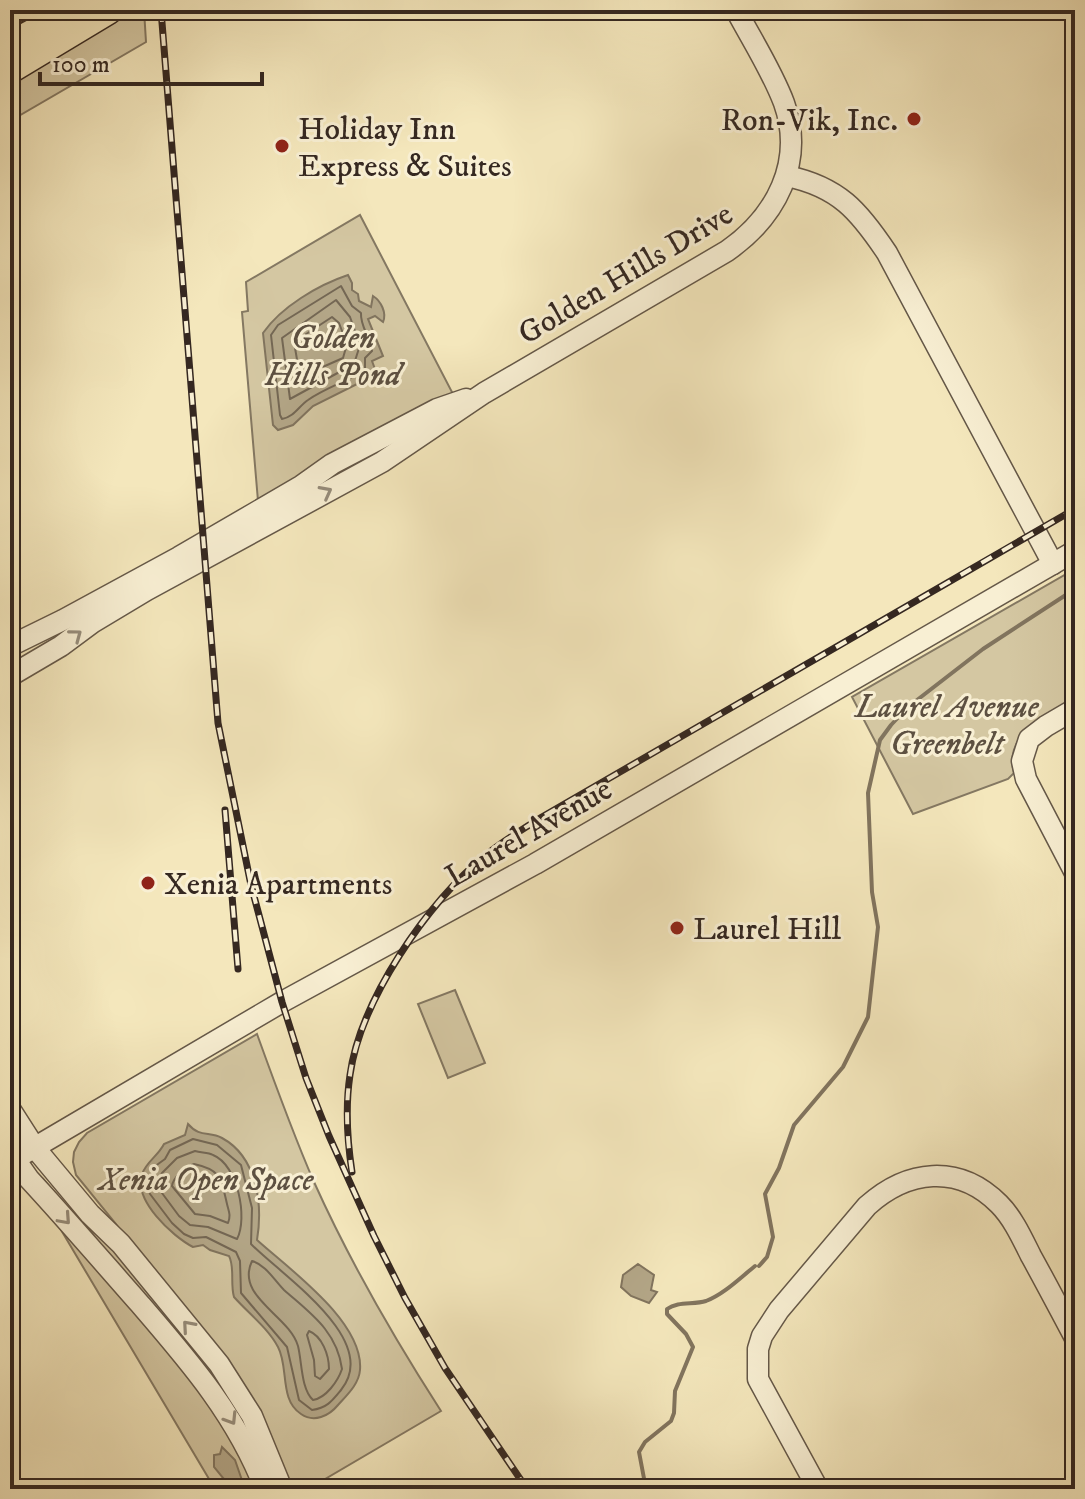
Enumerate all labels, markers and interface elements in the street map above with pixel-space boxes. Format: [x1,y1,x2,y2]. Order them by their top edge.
scale bar [40,36,262,86]
text: 100 m [52,50,110,80]
place label: Ron-Vik, Inc. [721,101,898,141]
place label: Holiday Inn Express & Suites [298,110,512,187]
marker: Ron-Vik, Inc. [905,110,923,128]
marker: Holiday Inn Express & Suites [273,137,291,155]
street label: Golden Hills Drive [511,195,741,355]
park label: Golden Hills Pond [264,319,406,396]
one-way arrow [317,486,332,502]
one-way arrow [67,630,82,644]
park label: Laurel Avenue Greenbelt [853,688,1040,765]
street label: Laurel Avenue [438,770,620,898]
place label: Xenia Apartments [164,865,392,905]
marker: Xenia Apartments [139,874,157,892]
place label: Laurel Hill [693,910,841,950]
marker: Laurel Hill [668,919,686,937]
park label: Xenia Open Space [96,1161,314,1201]
one-way arrow [56,1209,70,1224]
one-way arrow [183,1321,197,1335]
one-way arrow [222,1410,237,1424]

